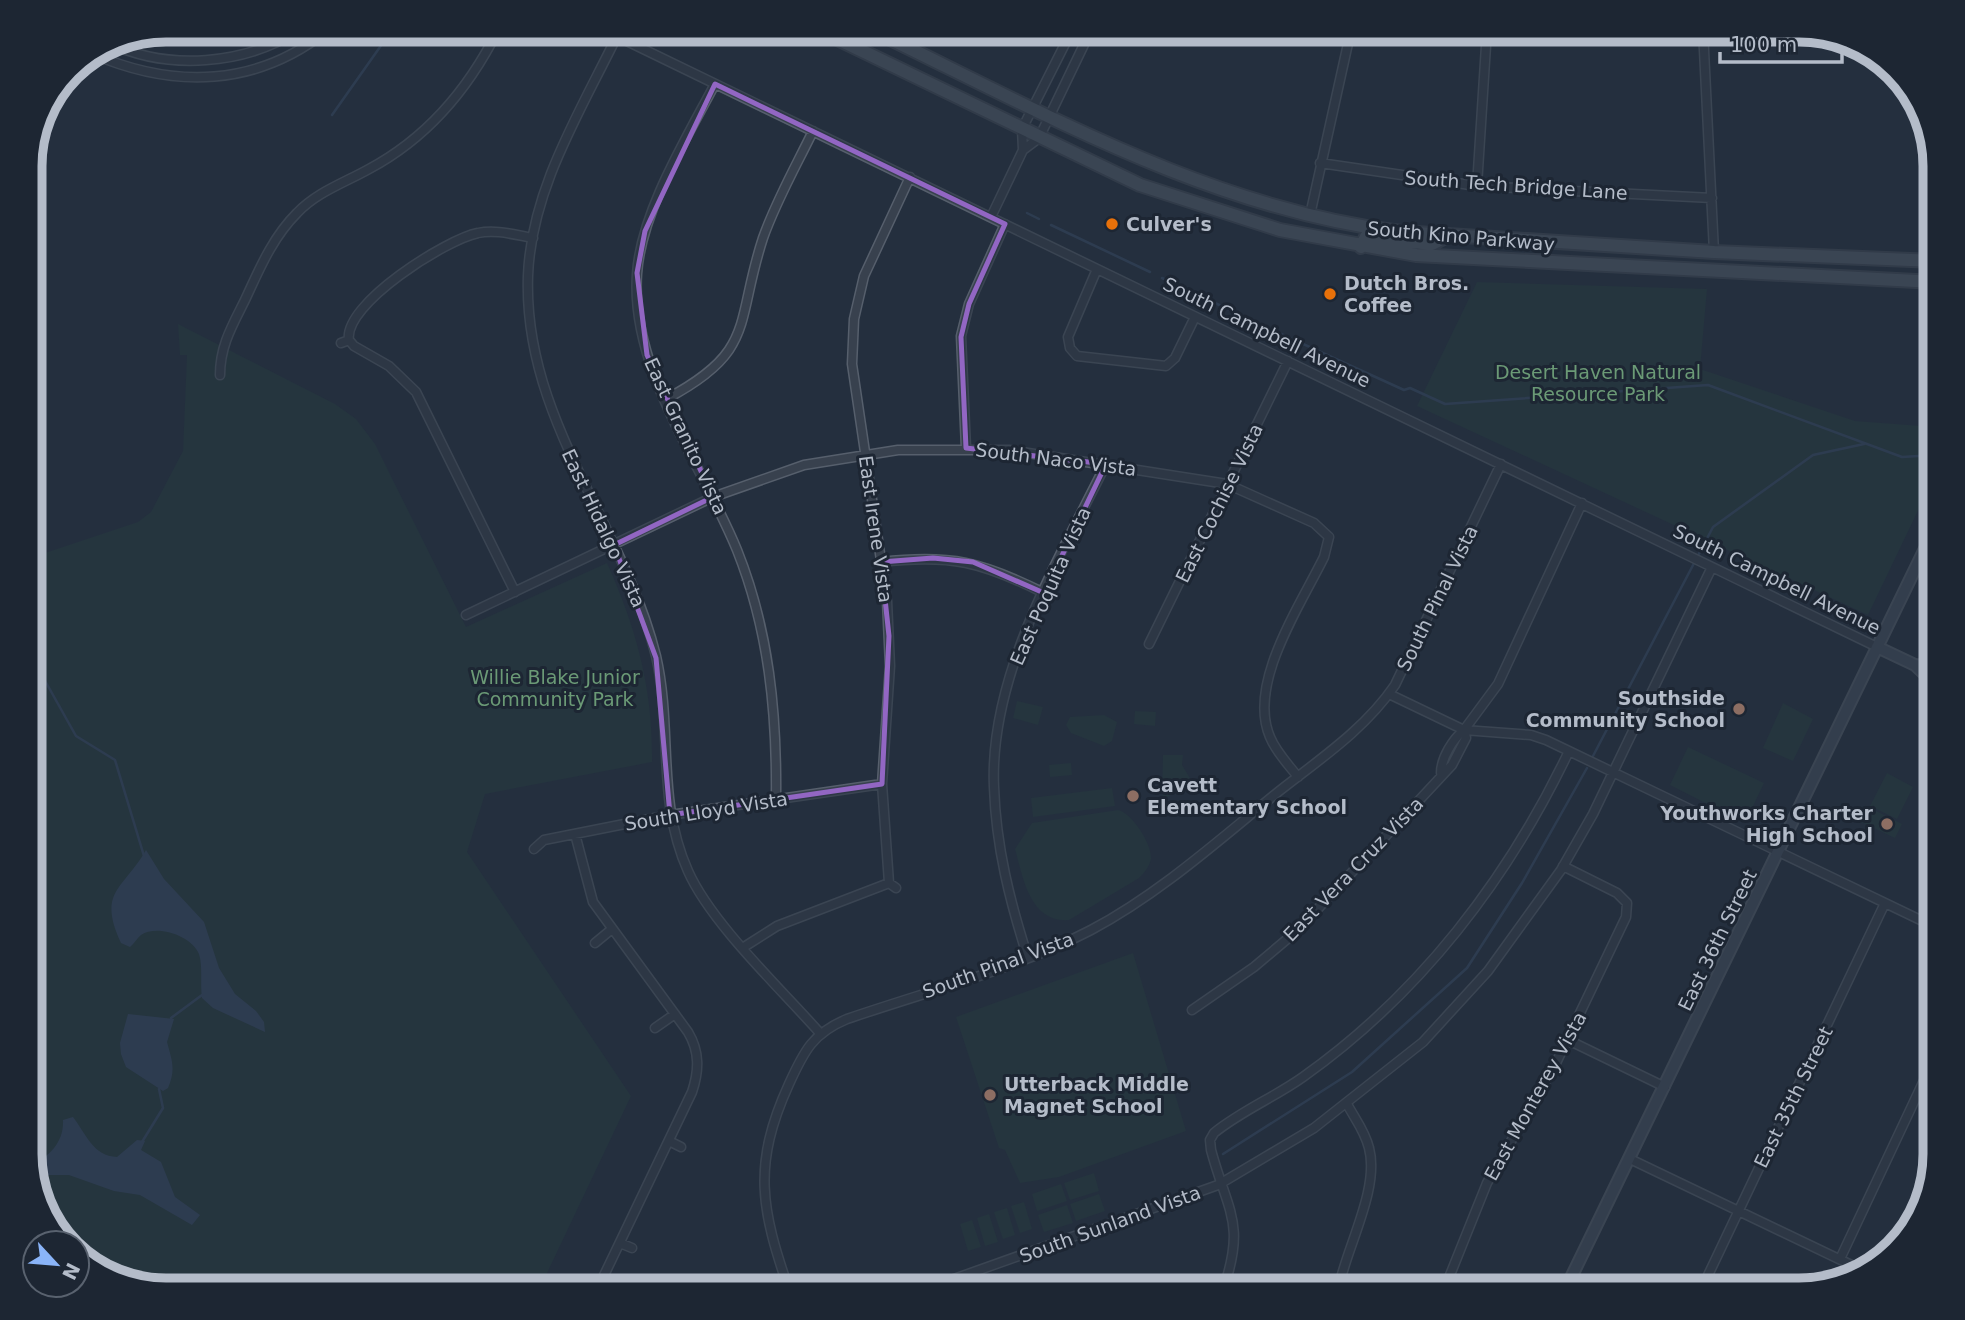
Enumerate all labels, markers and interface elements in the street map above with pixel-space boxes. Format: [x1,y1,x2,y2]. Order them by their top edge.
scale bar [1720,21,1842,65]
text: 100 m [1730,33,1797,57]
street label: South Tech Bridge Lane [1404,166,1628,204]
place label: Culver's [1126,213,1212,235]
marker: Culver's [1104,216,1120,232]
street label: South Kino Parkway [1366,217,1556,255]
street label: South Campbell Avenue [1160,272,1374,392]
place label: Dutch Bros. Coffee [1344,272,1469,316]
marker: Dutch Bros. Coffee [1322,286,1338,302]
street label: East Granito Vista [640,354,732,518]
park label: Desert Haven Natural Resource Park [1495,361,1701,405]
street label: East Cochise Vista [1171,420,1267,586]
street label: South Naco Vista [974,438,1138,480]
street label: East Hidalgo Vista [558,445,650,611]
street label: East Irene Vista [855,454,897,604]
street label: East Poquita Vista [1005,504,1095,668]
street label: South Campbell Avenue [1670,519,1884,639]
street label: South Pinal Vista [1392,522,1482,674]
park label: Willie Blake Junior Community Park [470,666,640,710]
place label: Southside Community School [1526,687,1725,731]
marker: Southside Community School [1731,701,1747,717]
place label: Cavett Elementary School [1147,774,1347,818]
street label: South Lloyd Vista [623,787,789,835]
marker: Cavett Elementary School [1125,788,1141,804]
street label: East Vera Cruz Vista [1278,792,1428,946]
place label: Youthworks Charter High School [1659,802,1874,846]
marker: Youthworks Charter High School [1879,816,1895,832]
street label: East 36th Street [1673,866,1761,1014]
street label: South Pinal Vista [919,927,1077,1003]
street label: East Monterey Vista [1479,1008,1591,1184]
street label: East 35th Street [1749,1023,1837,1171]
place label: Utterback Middle Magnet School [1004,1073,1189,1117]
marker: Utterback Middle Magnet School [982,1087,998,1103]
street label: South Sunland Vista [1016,1181,1204,1267]
north arrow [21,1229,91,1299]
text: N [58,1259,85,1283]

